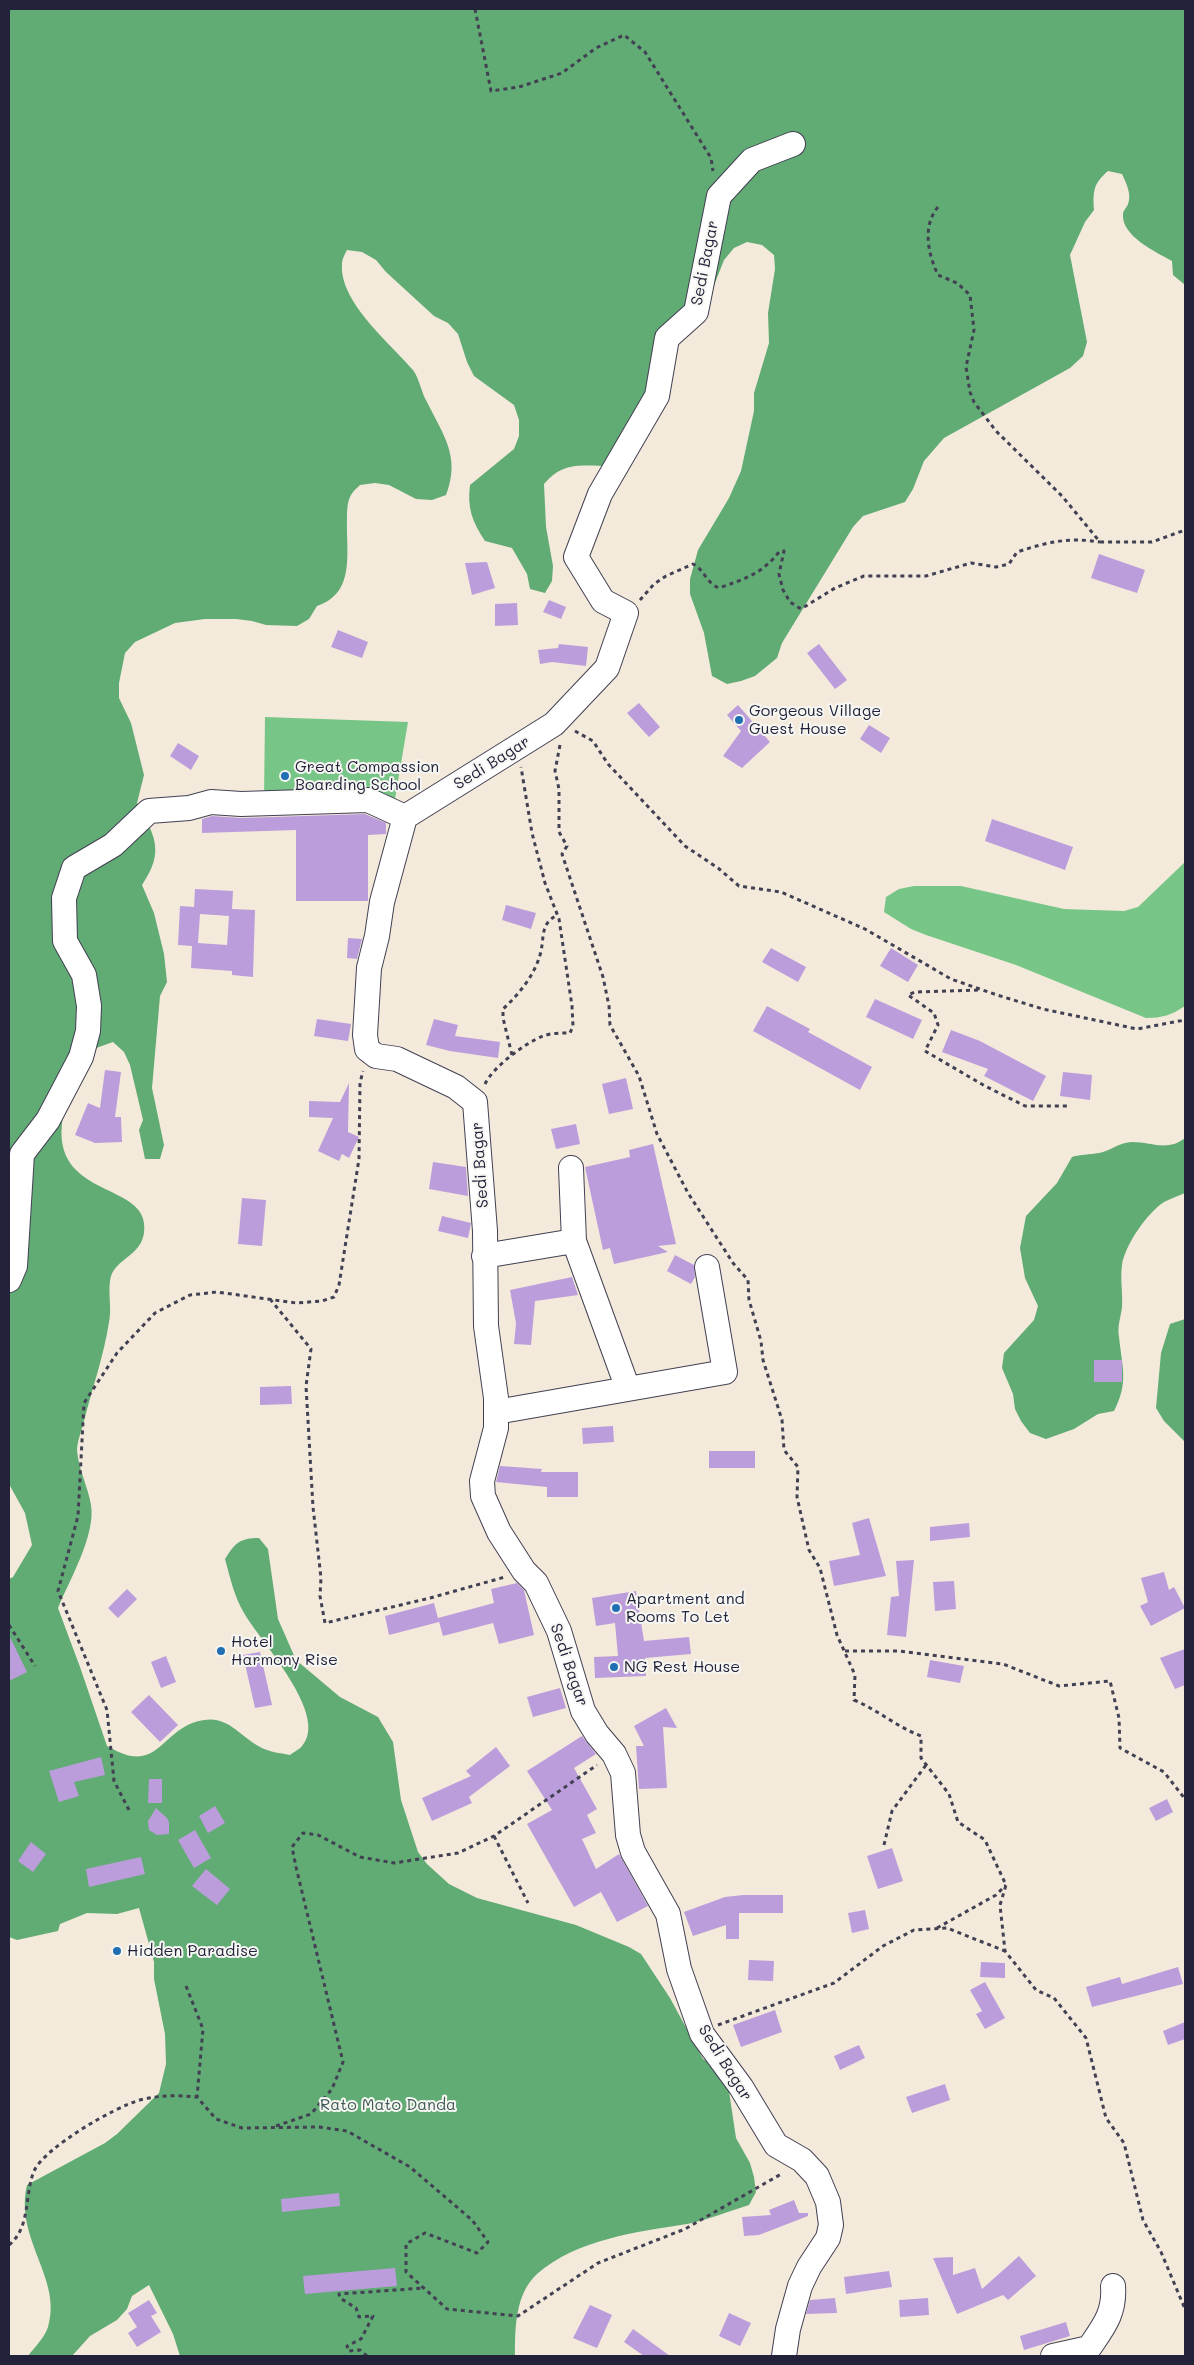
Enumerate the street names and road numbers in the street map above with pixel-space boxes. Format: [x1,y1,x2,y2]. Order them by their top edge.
street label: Sedi Bagar [687,219,723,307]
street label: Sedi Bagar [450,732,534,794]
street label: Sedi Bagar [467,1121,493,1209]
street label: Sedi Bagar [546,1621,592,1709]
street label: Sedi Bagar [694,2021,756,2105]

